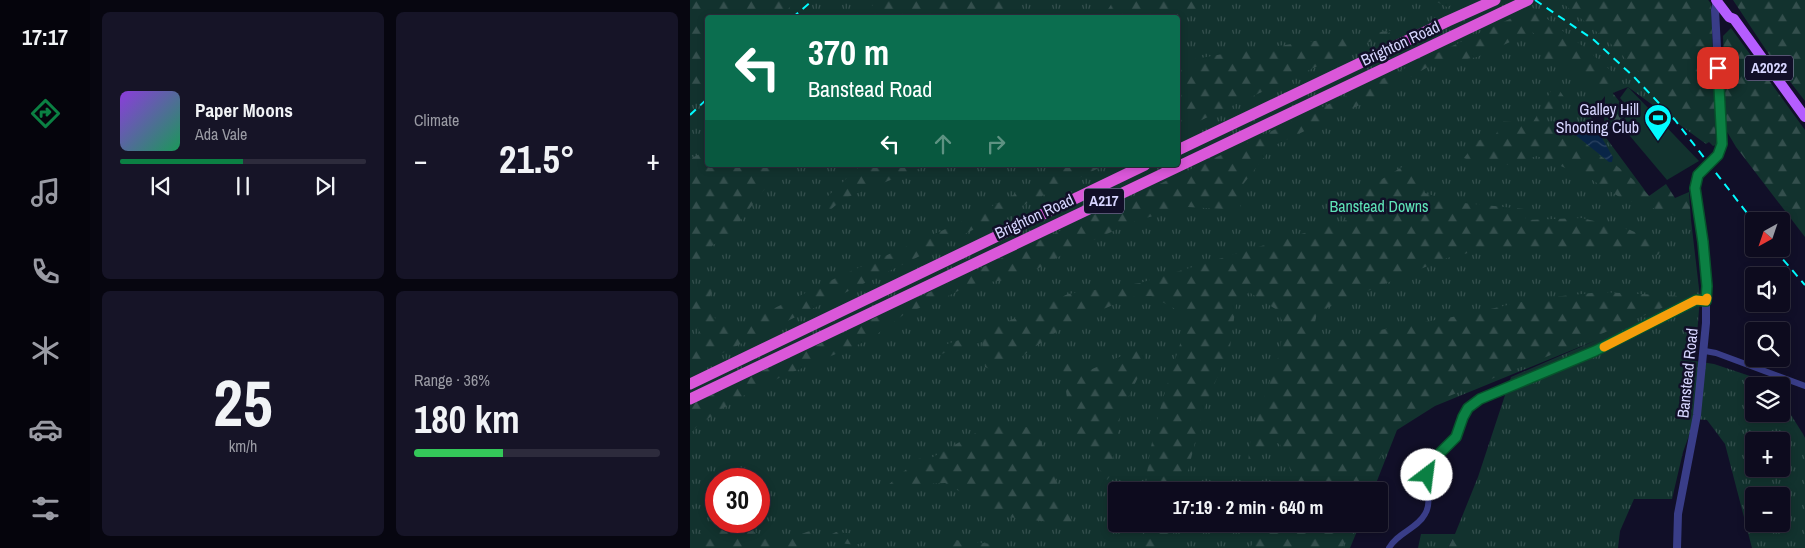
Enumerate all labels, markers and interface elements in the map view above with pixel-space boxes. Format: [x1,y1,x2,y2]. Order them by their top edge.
street label: Brighton Road [1357,15,1443,71]
text: 17:17 [22,22,68,52]
text: 370 m [808,29,889,76]
icon: left [725,35,790,100]
pin [1697,47,1739,89]
icon: arrive [1704,54,1732,82]
road number: A2022 [1745,56,1793,80]
text: Banstead Road [808,74,932,104]
icon: directions [28,96,63,131]
text: Paper Moons [195,97,293,123]
place label: Galley Hill Shooting Club [1556,98,1639,138]
sports icon: Galley Hill Shooting Club [1643,103,1673,142]
text: Climate [414,109,459,131]
text: Ada Vale [195,123,247,145]
icon: left [876,130,904,158]
icon: ahead [929,130,957,158]
icon: right [982,130,1010,158]
text: 21.5° [499,134,575,185]
text: − [414,141,427,179]
text: + [647,141,660,179]
icon: previous [147,172,175,200]
icon: pause [229,172,257,200]
icon: next [311,172,339,200]
icon: music [28,175,63,210]
street label: Brighton Road [991,188,1077,244]
road number: A217 [1084,188,1124,214]
park label: Banstead Downs [1329,195,1429,217]
north arrow [1745,212,1790,258]
map controls [1745,212,1790,532]
icon: phone [28,254,63,289]
button: sound [1745,267,1790,312]
button: search [1745,322,1790,367]
street label: Banstead Road [1671,327,1703,419]
icon: climate [28,333,63,368]
text: 25 [213,359,273,446]
text: Range · 36% [414,369,490,391]
button: layers [1745,377,1790,422]
text: 180 km [414,394,520,445]
icon: car [28,412,63,447]
button: + [1745,432,1790,477]
text: km/h [229,435,257,457]
position arrow [1400,448,1452,500]
speed limit sign: 30 [705,468,770,533]
button: − [1745,487,1790,532]
icon: filters [28,491,63,526]
text: 17:19 · 2 min · 640 m [1173,494,1323,520]

